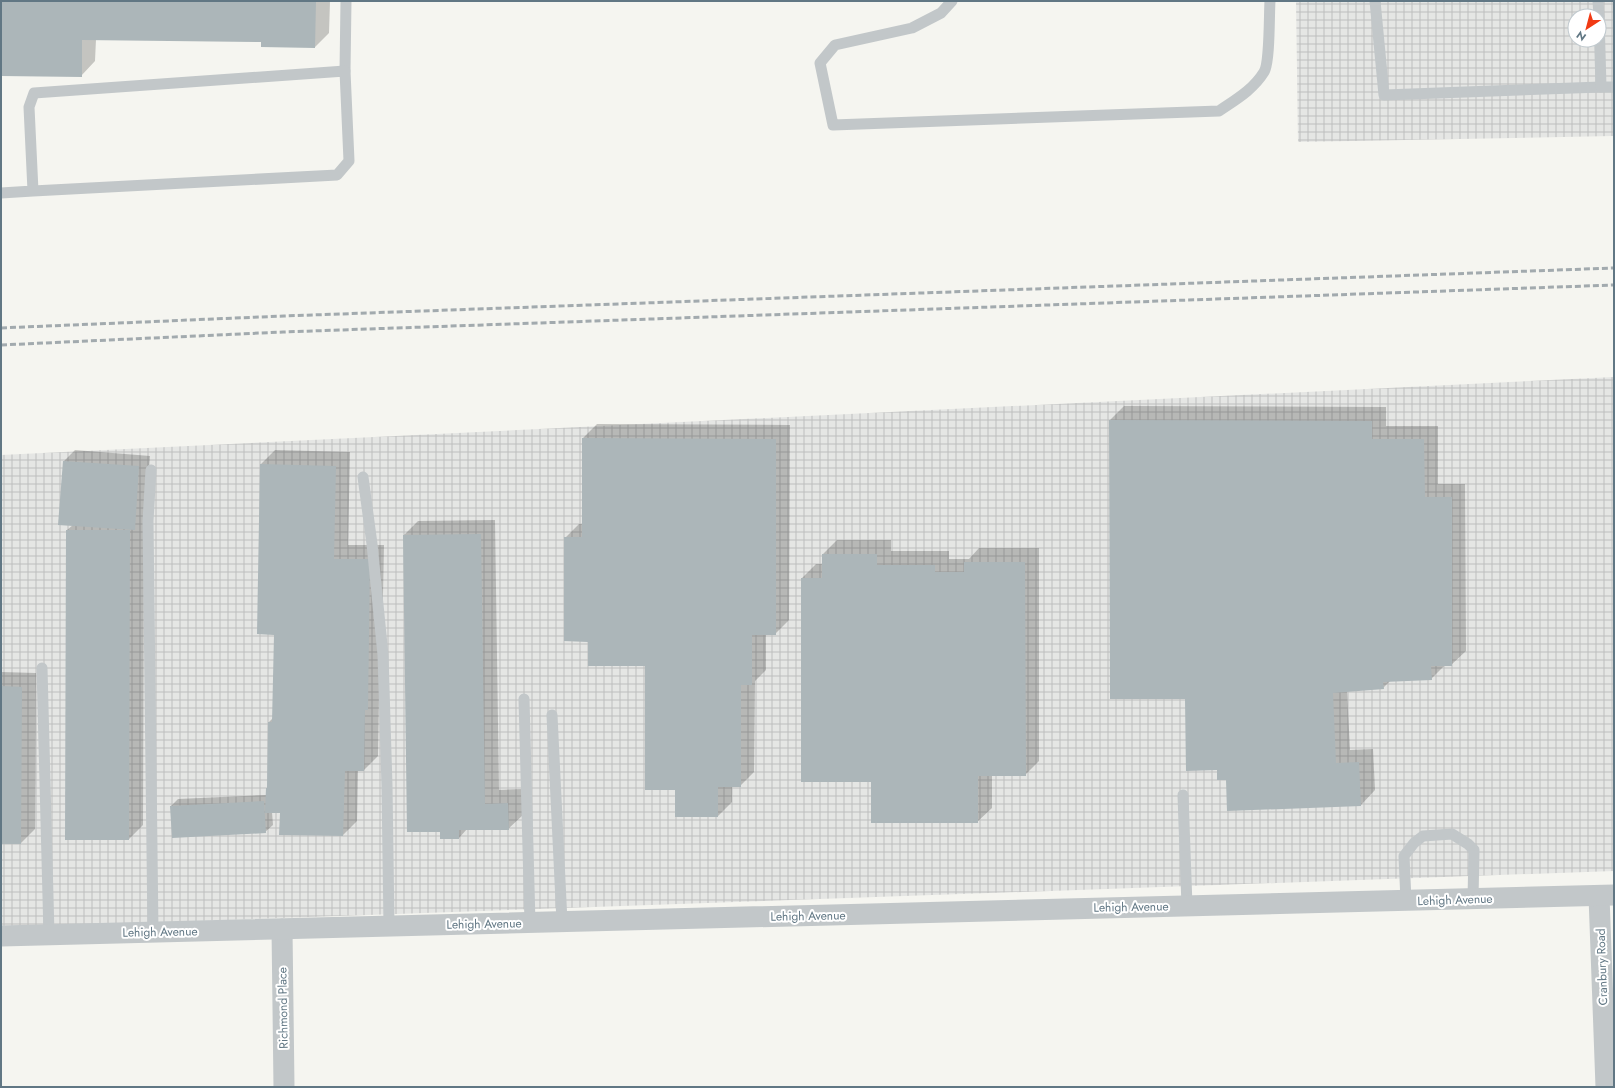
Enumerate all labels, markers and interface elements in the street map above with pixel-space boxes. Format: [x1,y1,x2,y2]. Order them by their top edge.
north arrow [1567,8,1607,48]
text: N [1573,27,1589,45]
street label: Lehigh Avenue [1417,890,1493,910]
street label: Lehigh Avenue [1093,897,1169,917]
street label: Lehigh Avenue [770,906,846,926]
street label: Lehigh Avenue [446,914,522,934]
street label: Lehigh Avenue [122,922,198,942]
street label: Cranbury Road [1592,928,1612,1006]
street label: Richmond Place [273,967,293,1049]

